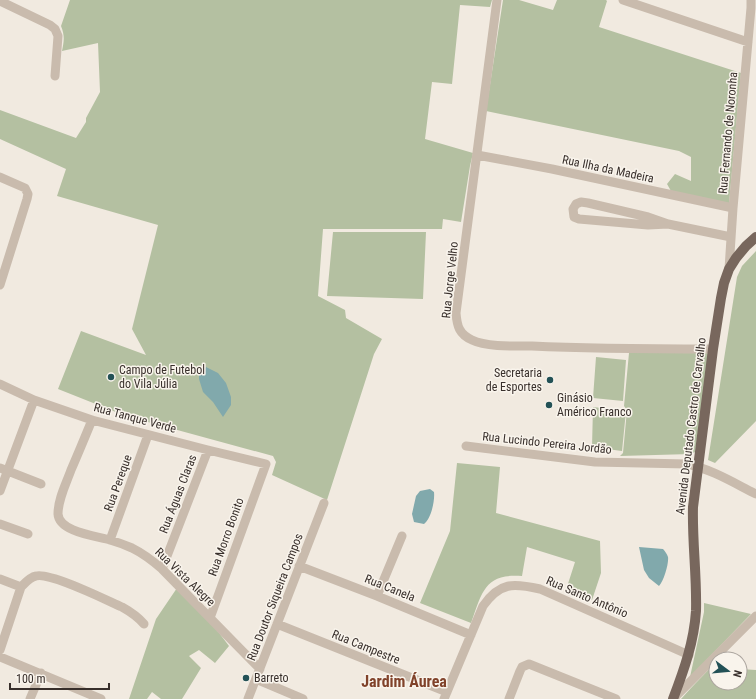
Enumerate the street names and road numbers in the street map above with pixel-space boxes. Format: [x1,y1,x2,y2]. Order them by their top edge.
street label: Rua Fernando de Noronha [716,71,740,195]
street label: Rua Ilha da Madeira [561,152,655,186]
street label: Rua Jorge Velho [439,241,461,319]
street label: Avenida Deputado Castro de Carvalho [673,337,709,515]
street label: Rua Tanque Verde [92,400,178,436]
street label: Rua Lucindo Pereira Jordão [482,429,612,457]
street label: Rua Pereque [101,452,135,513]
street label: Rua Águas Claras [156,452,199,535]
street label: Rua Morro Bonito [205,496,247,578]
street label: Rua Doutor Siqueira Campos [244,531,306,663]
street label: Rua Vista Alegre [152,545,218,609]
street label: Rua Canela [363,572,417,605]
street label: Rua Santo Antônio [544,573,630,621]
street label: Rua Campestre [330,627,402,667]

